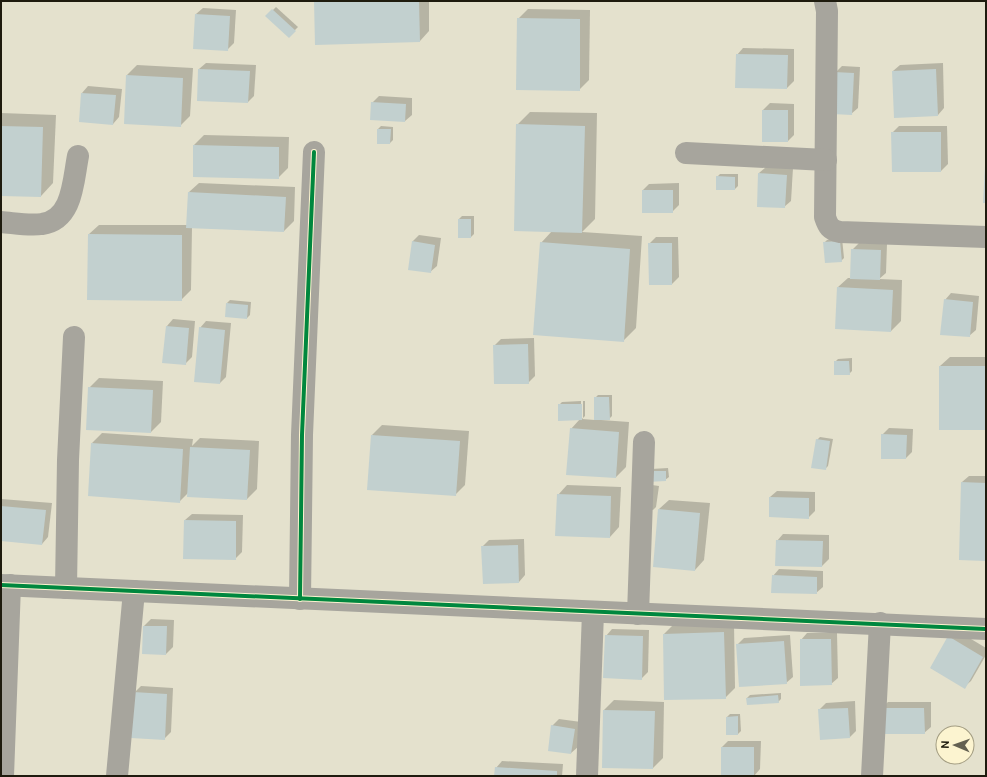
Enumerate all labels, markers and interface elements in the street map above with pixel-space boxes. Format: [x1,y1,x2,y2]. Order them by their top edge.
north arrow [935,725,975,765]
text: N [938,740,952,749]

